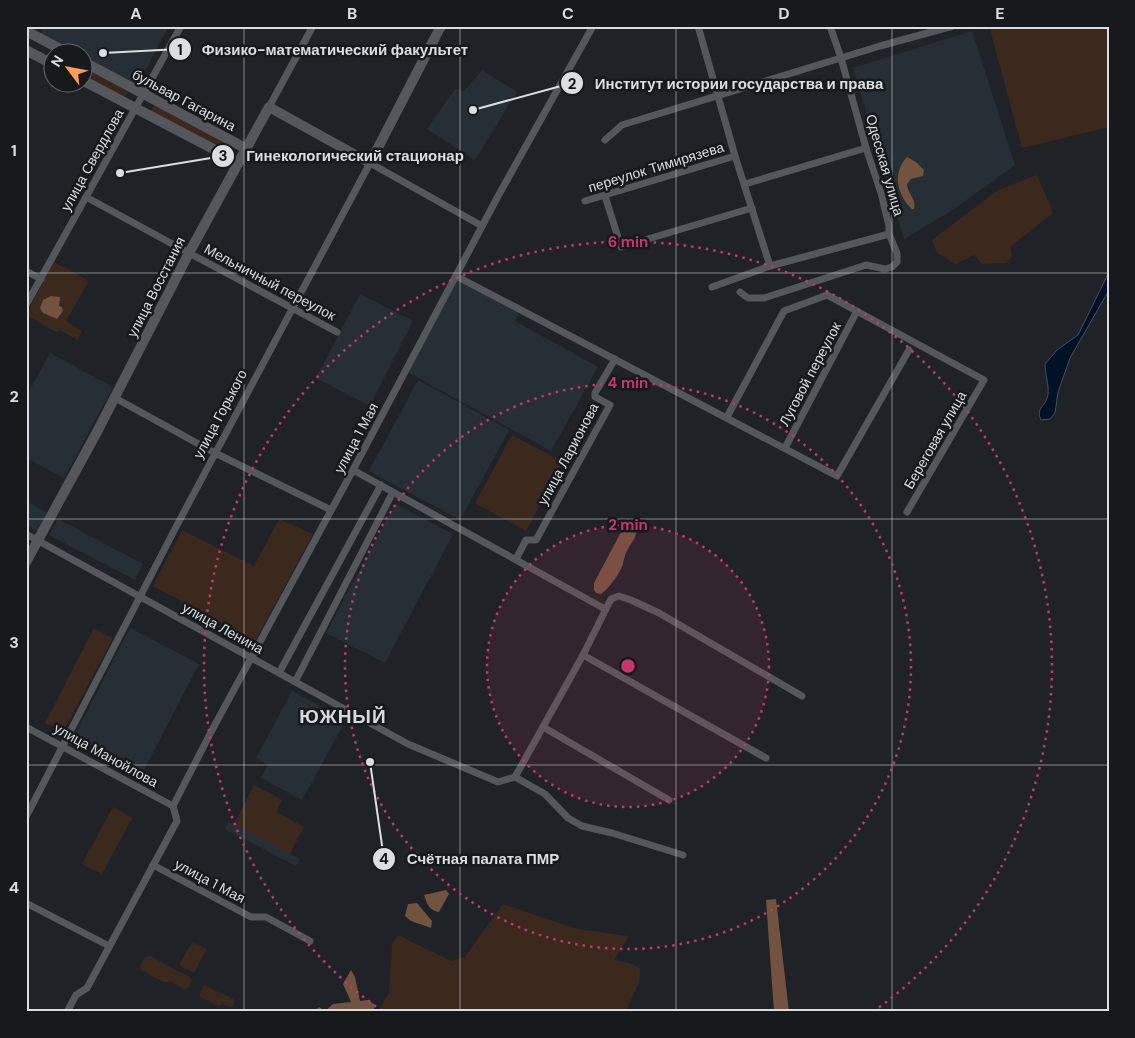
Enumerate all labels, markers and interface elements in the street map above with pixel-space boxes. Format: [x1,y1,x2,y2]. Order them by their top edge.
text: A [130,3,142,24]
text: B [347,3,357,24]
text: C [562,3,574,24]
text: D [778,3,790,24]
text: E [995,3,1005,24]
callout: Физико-математический факультет [167,34,479,64]
text: 1 [177,40,183,60]
text: Физико-математический факультет [202,40,468,60]
north arrow [42,42,92,92]
text: N [47,52,67,70]
street label: бульвар Гагарина [129,65,239,135]
callout: Институт истории государства и права [560,68,893,98]
text: 2 [568,74,577,94]
text: Институт истории государства и права [595,74,884,94]
street label: улица Свердлова [56,106,128,214]
street label: Одесская улица [862,112,908,218]
street label: переулок Тимирязева [586,138,726,196]
text: 1 [11,140,17,161]
callout: Гинекологический стационар [211,141,474,171]
text: 3 [218,146,228,166]
text: Гинекологический стационар [246,146,464,166]
text: 6 min [608,232,648,252]
street label: улица Восстания [123,234,189,340]
street label: Мельничный переулок [201,240,340,325]
street label: Луговой переулок [775,318,845,429]
street label: улица Горького [189,366,251,462]
text: 4 min [608,373,648,393]
text: 2 [9,386,19,407]
street label: Береговая улица [900,388,970,492]
street label: улица 1 Мая [330,400,382,476]
street label: улица Ларионова [533,400,603,508]
text: 2 min [608,515,648,535]
street label: улица Ленина [179,598,267,658]
text: 3 [9,632,19,653]
centre of rings [619,657,637,675]
district label: ЮЖНЫЙ [299,704,387,729]
street label: улица Манойлова [51,719,161,791]
callout: Счётная палата ПМР [372,844,569,874]
text: 4 [379,849,389,869]
text: Счётная палата ПМР [407,849,559,869]
street label: улица 1 Мая [172,855,248,907]
text: 4 [9,877,19,898]

